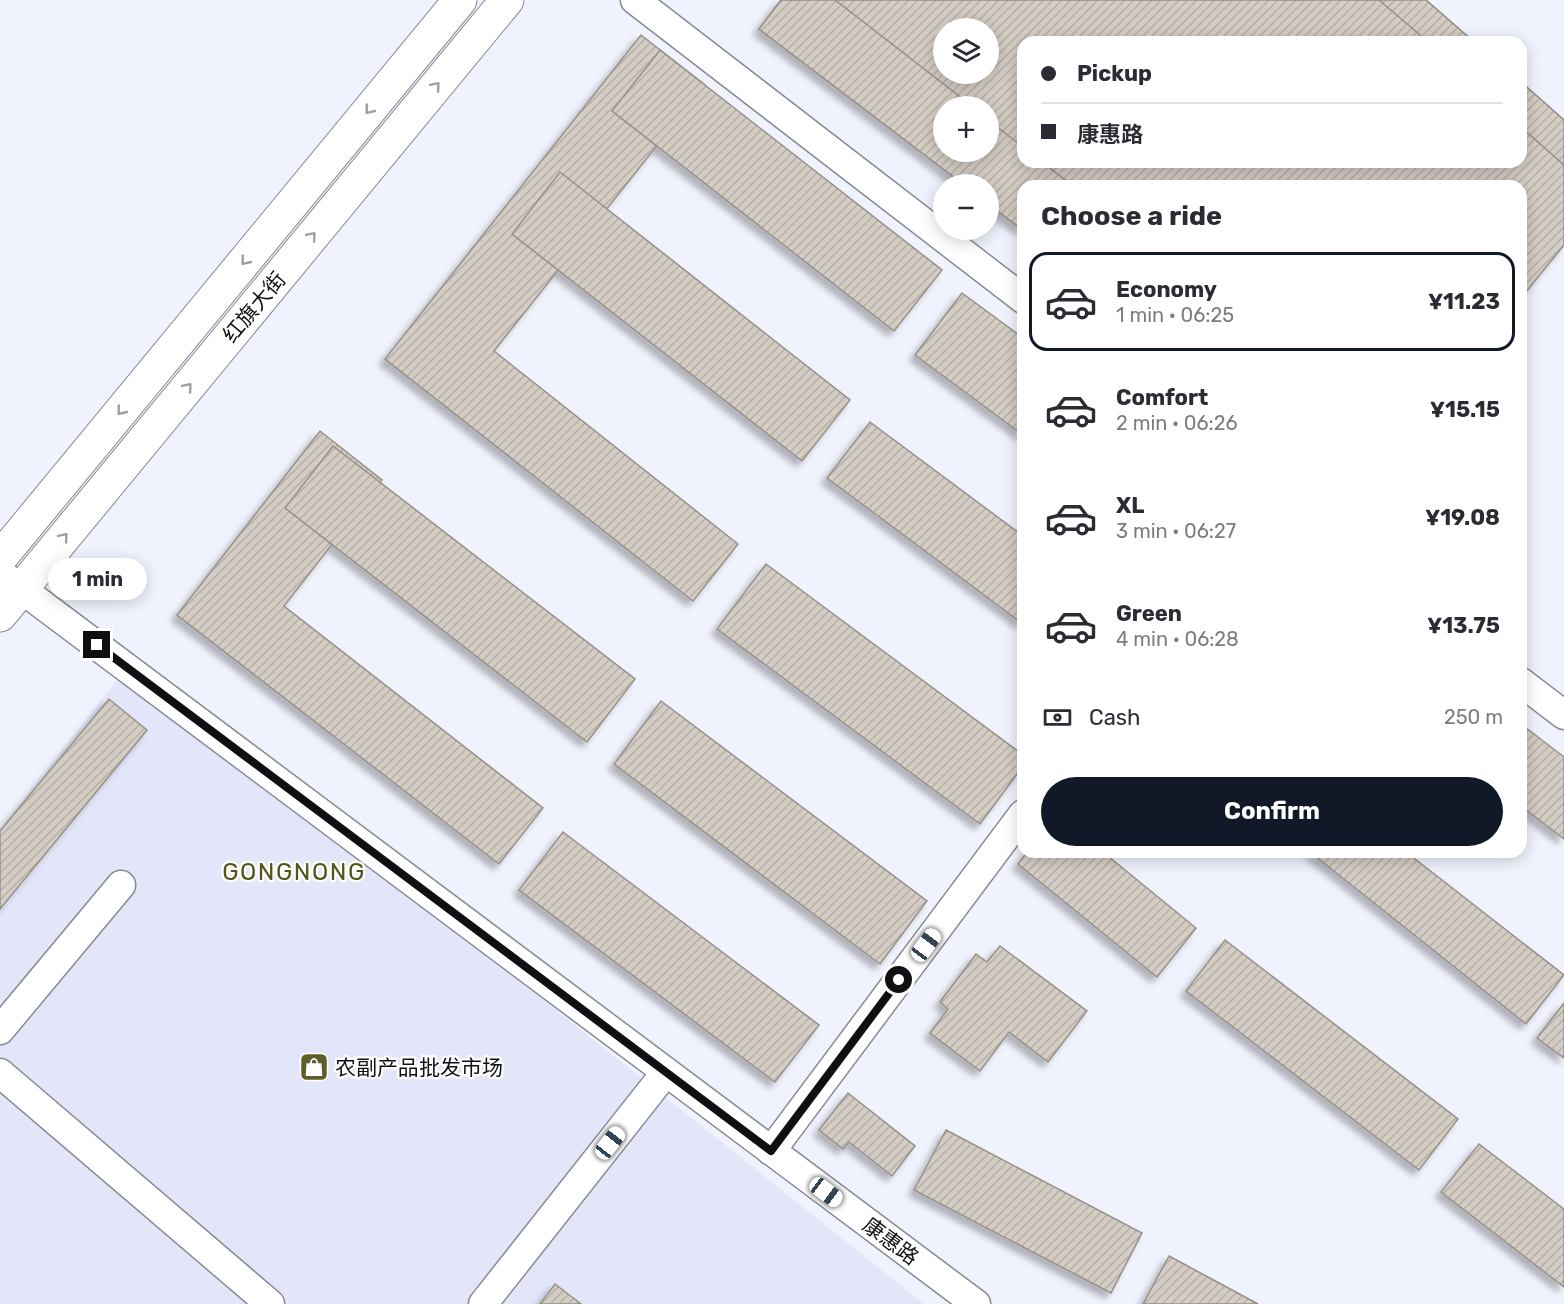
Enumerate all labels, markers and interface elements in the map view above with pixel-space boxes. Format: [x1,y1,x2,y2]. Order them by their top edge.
map controls [933,18,999,240]
button: layers [933,18,999,84]
text: Pickup [1077,60,1152,87]
one-way arrow [429,82,440,93]
button: + [933,96,999,162]
one-way arrow [365,103,376,114]
text: 康惠路 [1077,121,1143,148]
button: − [933,174,999,240]
text: Choose a ride [1041,200,1222,232]
one-way arrow [305,232,316,243]
one-way arrow [241,254,252,265]
street label: 红旗大街 [217,267,291,347]
icon: car [1044,275,1098,329]
text: Economy [1116,276,1217,303]
text: ¥11.23 [1428,288,1500,315]
text: 1 min · 06:25 [1116,303,1234,327]
one-way arrow [181,383,192,394]
icon: car [1044,383,1098,437]
text: Comfort [1116,384,1208,411]
text: ¥15.15 [1430,396,1500,423]
one-way arrow [118,404,129,415]
text: 2 min · 06:26 [1116,411,1237,435]
icon: car [1044,491,1098,545]
text: XL [1116,492,1144,519]
text: ¥19.08 [1425,504,1500,531]
text: 3 min · 06:27 [1116,519,1236,543]
one-way arrow [57,533,68,544]
callout: 1 min [48,558,146,600]
text: 1 min [72,567,123,591]
icon: car [1044,599,1098,653]
text: Green [1116,600,1182,627]
text: ¥13.75 [1427,612,1500,639]
text: 4 min · 06:28 [1116,627,1239,651]
route end [83,631,110,658]
icon: cash [1041,701,1074,734]
text: Cash [1089,704,1140,731]
text: 250 m [1444,705,1503,729]
button: Confirm [1041,777,1503,846]
district label: GONGNONG [222,858,366,886]
car [908,925,944,965]
route start [885,966,912,993]
shop icon: 农副产品批发市场 [298,1051,330,1083]
place label: 农副产品批发市场 [335,1055,503,1080]
car [592,1123,628,1163]
car [806,1174,846,1210]
street label: 康惠路 [858,1212,924,1270]

